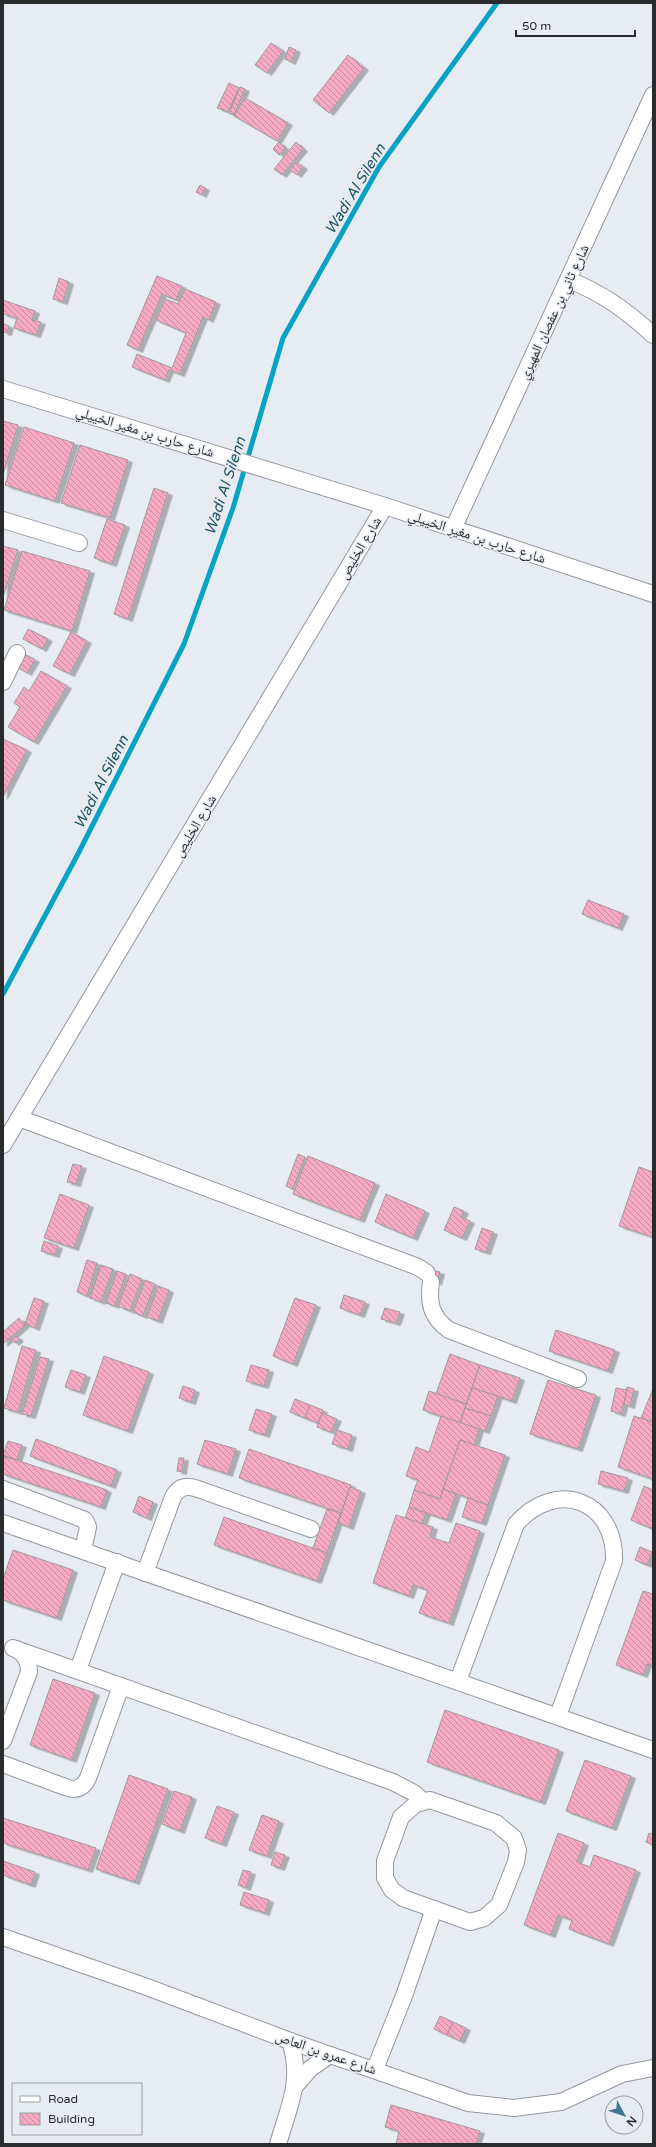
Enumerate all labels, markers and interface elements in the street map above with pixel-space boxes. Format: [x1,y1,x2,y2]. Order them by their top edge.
scale bar [516,12,635,38]
text: 50 m [522,19,551,33]
water label: Wadi Al Silenn [321,140,389,237]
street label: شارع ثاني بن عفصان المهيري [515,242,595,383]
street label: شارع حارب بن مغير الخييلي [73,403,216,464]
water label: Wadi Al Silenn [201,434,250,537]
street label: شارع حارب بن مغير الخييلي [405,507,548,570]
street label: شارع الخليص [335,514,386,583]
water label: Wadi Al Silenn [70,732,133,832]
street label: شارع الخليص [170,792,221,861]
street label: شارع عمرو بن العاص [273,2028,379,2079]
legend [12,2083,142,2135]
text: Road [48,2092,78,2106]
north arrow [604,2095,644,2135]
text: Building [48,2112,95,2126]
text: N [623,2114,639,2129]

